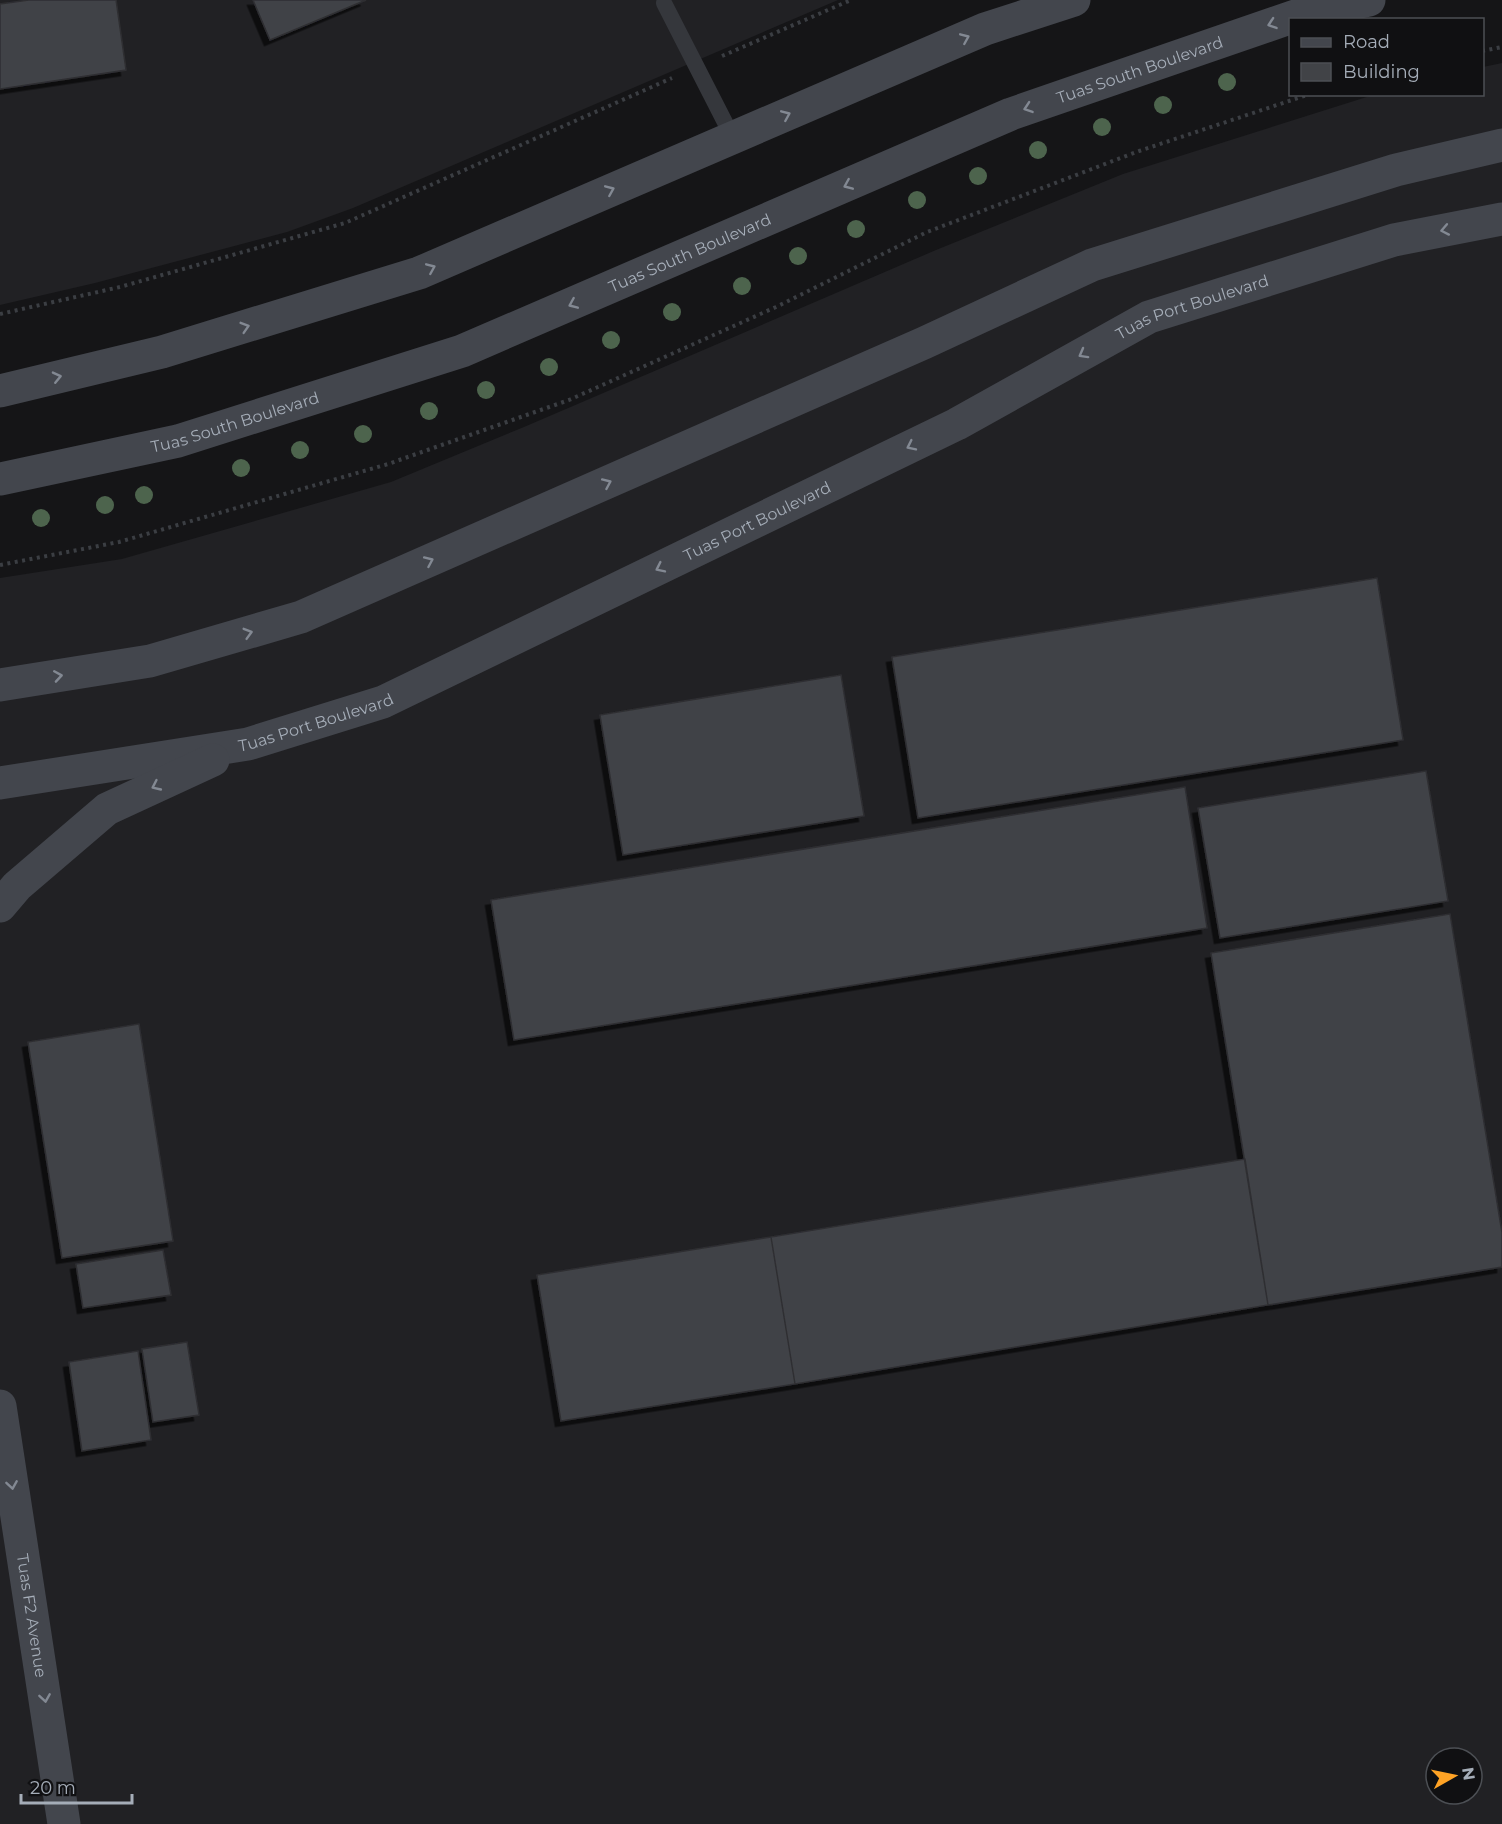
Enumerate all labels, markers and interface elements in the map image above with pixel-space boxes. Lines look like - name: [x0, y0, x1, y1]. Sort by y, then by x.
- one-way arrow: [1267, 17, 1278, 30]
- legend: [1289, 18, 1484, 96]
- text: Road: [1343, 31, 1390, 53]
- one-way arrow: [959, 33, 970, 45]
- street label: Tuas South Boulevard: [1054, 33, 1226, 108]
- text: Building: [1343, 61, 1420, 83]
- one-way arrow: [1023, 101, 1034, 114]
- one-way arrow: [780, 110, 791, 122]
- one-way arrow: [844, 177, 855, 189]
- one-way arrow: [604, 186, 615, 198]
- street label: Tuas South Boulevard: [606, 210, 774, 297]
- one-way arrow: [1440, 223, 1450, 236]
- one-way arrow: [425, 263, 436, 275]
- street label: Tuas Port Boulevard: [1112, 271, 1271, 344]
- one-way arrow: [568, 296, 579, 308]
- one-way arrow: [239, 321, 250, 334]
- one-way arrow: [1079, 347, 1089, 358]
- one-way arrow: [52, 372, 62, 385]
- street label: Tuas South Boulevard: [149, 388, 322, 457]
- one-way arrow: [907, 439, 918, 451]
- one-way arrow: [601, 478, 612, 490]
- street label: Tuas Port Boulevard: [680, 478, 834, 565]
- one-way arrow: [422, 557, 433, 569]
- one-way arrow: [656, 561, 667, 573]
- one-way arrow: [242, 628, 253, 640]
- one-way arrow: [53, 670, 62, 682]
- street label: Tuas Port Boulevard: [237, 689, 397, 755]
- one-way arrow: [152, 779, 163, 791]
- one-way arrow: [6, 1480, 18, 1489]
- street label: Tuas F2 Avenue: [13, 1552, 50, 1679]
- one-way arrow: [38, 1693, 51, 1703]
- north arrow: [1424, 1746, 1484, 1806]
- text: N: [1458, 1766, 1479, 1782]
- scale bar: [21, 1767, 132, 1805]
- text: 20 m: [30, 1777, 76, 1799]

